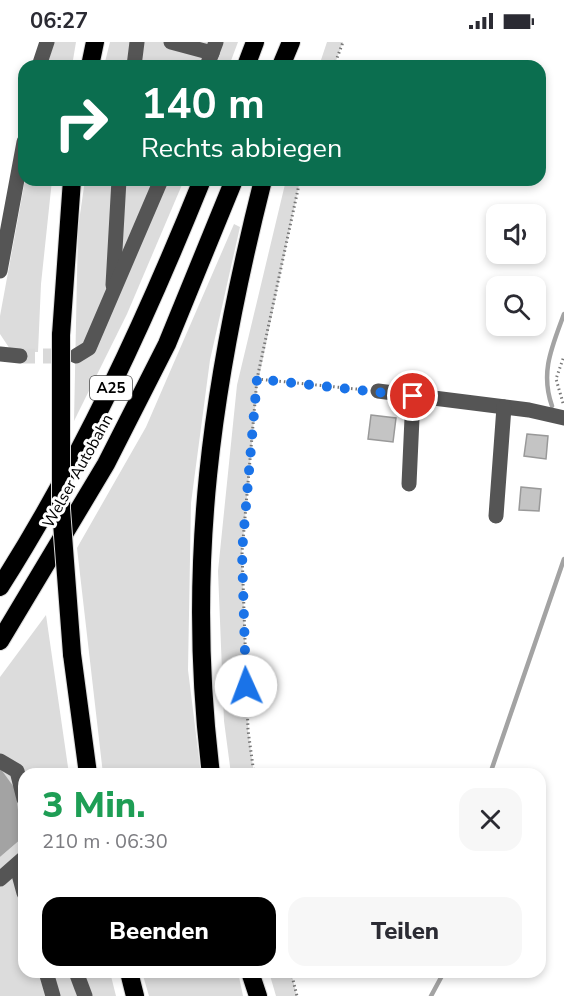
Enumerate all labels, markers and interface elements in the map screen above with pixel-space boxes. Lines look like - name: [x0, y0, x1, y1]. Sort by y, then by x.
- text: 06:27: [30, 6, 88, 36]
- text: 140 m: [141, 76, 265, 133]
- icon: right: [42, 84, 120, 162]
- text: Rechts abbiegen: [141, 130, 342, 167]
- map controls: [486, 204, 546, 336]
- button: sound: [486, 204, 546, 264]
- button: search: [486, 276, 546, 336]
- pin: [387, 370, 438, 421]
- road number: A25: [90, 376, 132, 400]
- icon: arrive: [396, 379, 429, 412]
- street label: Welser Autobahn: [38, 410, 118, 532]
- position arrow: [214, 654, 278, 718]
- text: 3 Min.: [42, 781, 146, 830]
- button: close: [459, 788, 522, 851]
- text: 210 m · 06:30: [42, 828, 168, 855]
- button: Beenden: [42, 897, 276, 966]
- button: Teilen: [288, 897, 522, 966]

